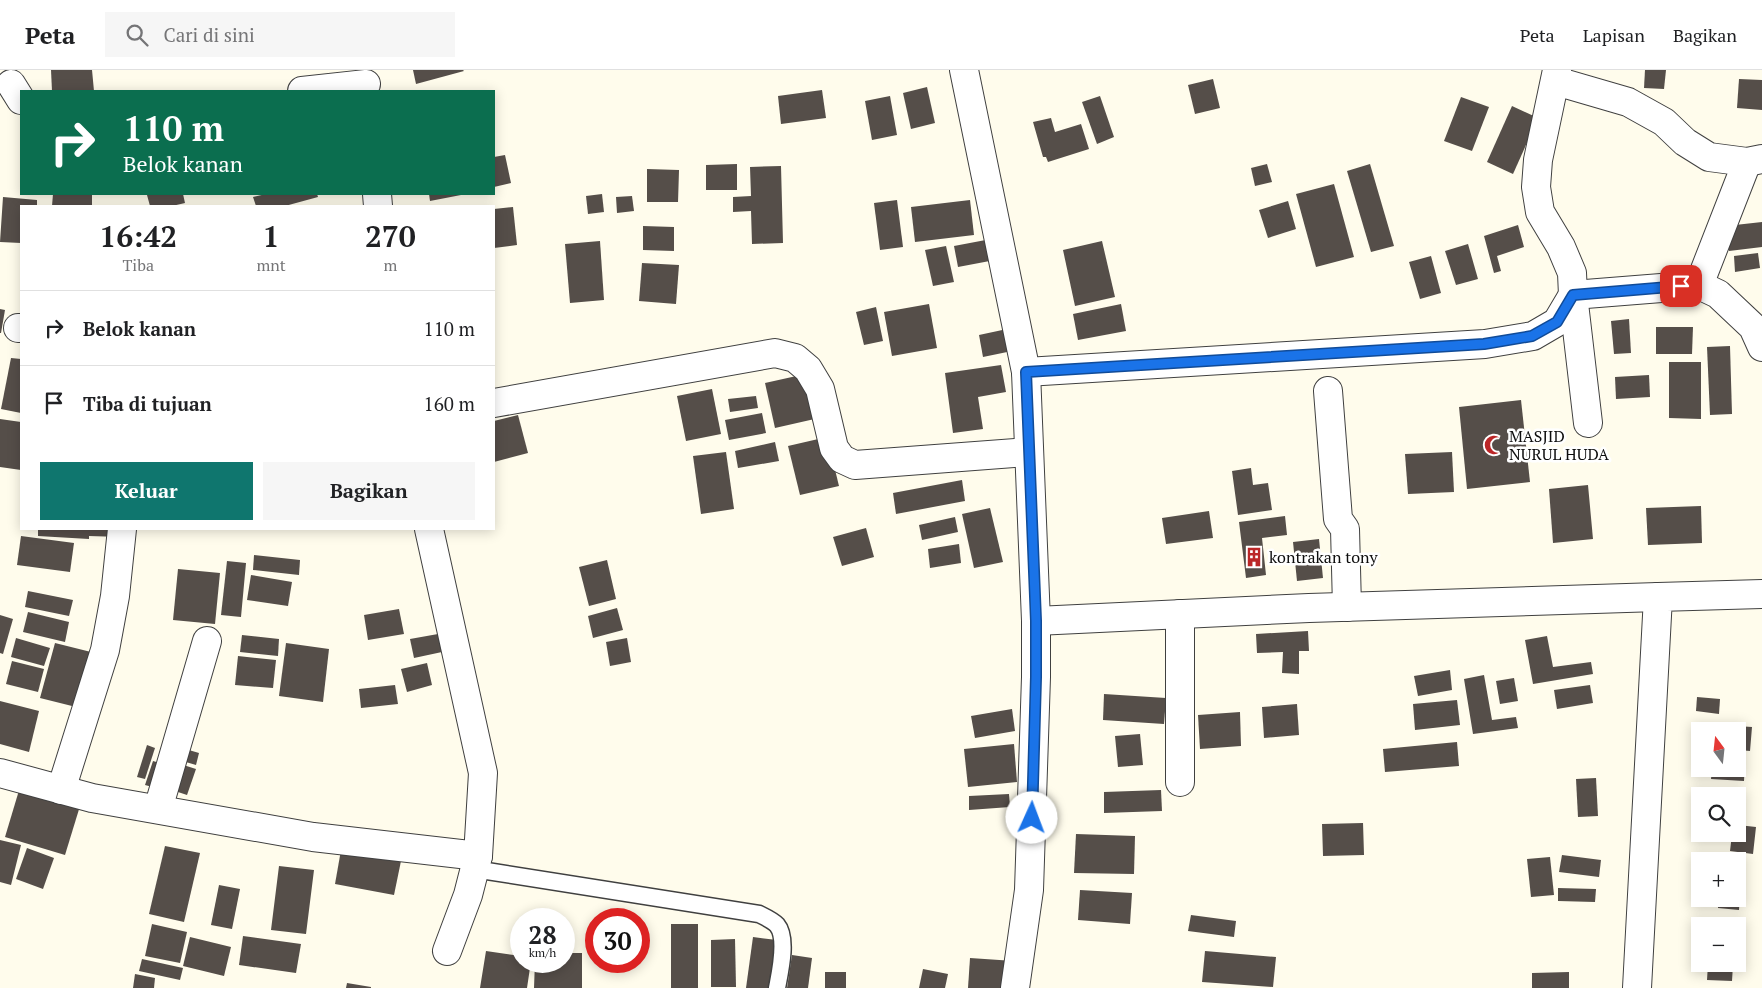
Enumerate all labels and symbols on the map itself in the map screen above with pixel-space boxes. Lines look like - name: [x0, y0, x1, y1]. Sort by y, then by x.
- pin: [1660, 265, 1702, 307]
- place label: MASJID NURUL HUDA: [1509, 425, 1609, 465]
- mosque icon: MASJID NURUL HUDA: [1483, 434, 1505, 456]
- building icon: kontrakan tony: [1243, 546, 1265, 568]
- place label: kontrakan tony: [1269, 546, 1379, 568]
- north arrow: [1691, 722, 1746, 778]
- position arrow: [1005, 791, 1057, 843]
- speed limit sign: 30: [585, 908, 650, 973]

